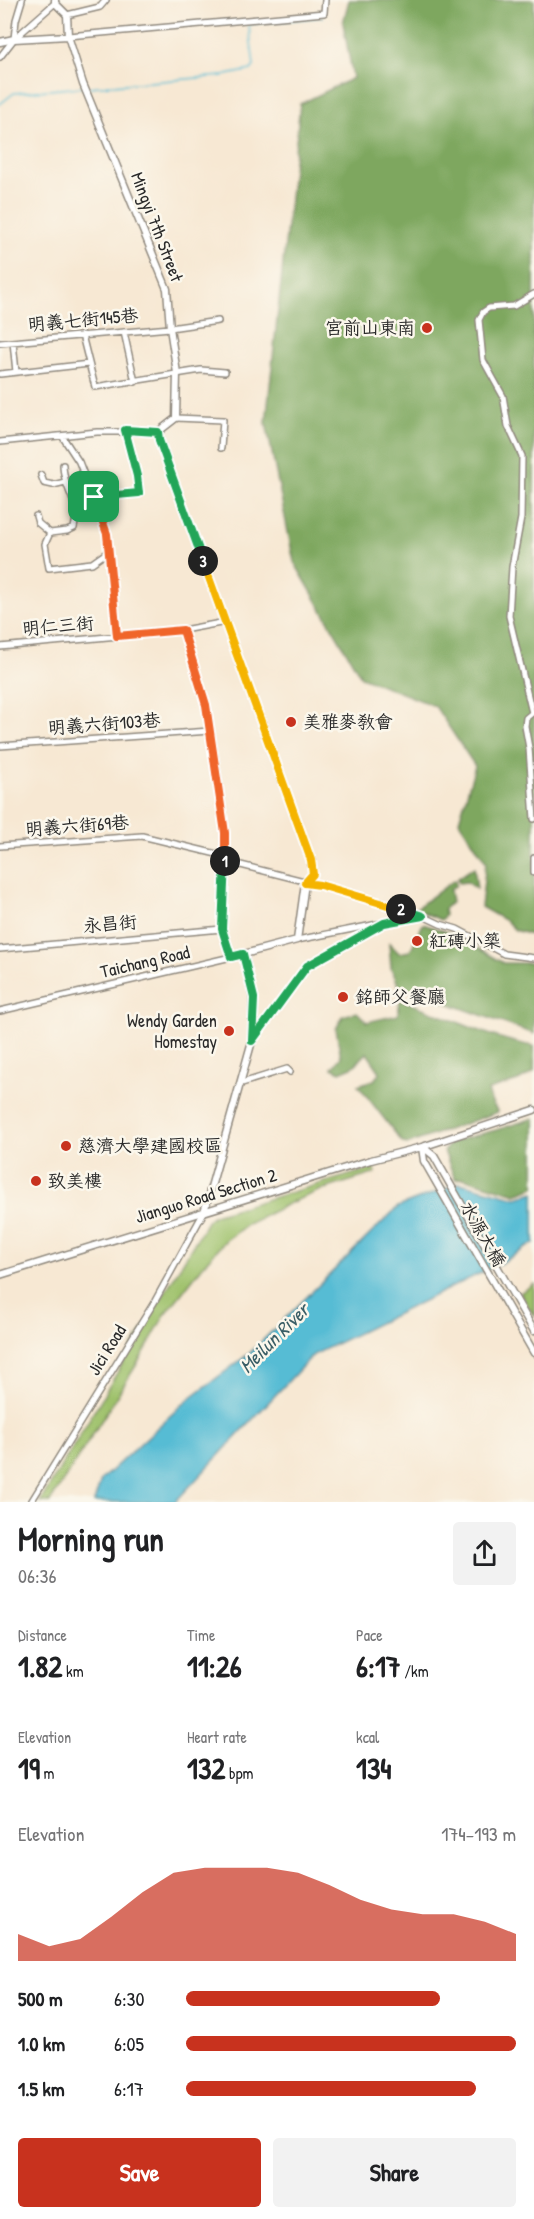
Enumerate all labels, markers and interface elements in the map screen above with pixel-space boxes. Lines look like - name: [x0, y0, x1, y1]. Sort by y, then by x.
- street label: Mingyi 7th Street: [125, 168, 190, 286]
- street label: 明義七街145巷: [27, 302, 139, 337]
- place label: 宮前山東南: [325, 315, 415, 340]
- marker: 宮前山東南: [420, 321, 434, 335]
- pin: [68, 471, 119, 522]
- icon: arrive: [77, 480, 110, 513]
- pin: 3: [188, 546, 218, 576]
- text: 3: [199, 550, 207, 572]
- street label: 明仁三街: [21, 610, 95, 641]
- street label: 明義六街103巷: [47, 707, 161, 740]
- place label: 美雅麥教會: [303, 709, 393, 734]
- marker: 美雅麥教會: [284, 715, 298, 729]
- street label: 明義六街69巷: [24, 809, 130, 842]
- pin: 1: [210, 846, 240, 876]
- text: 1: [222, 850, 228, 872]
- pin: 2: [386, 894, 416, 924]
- text: 2: [397, 898, 405, 920]
- street label: 永昌街: [82, 909, 138, 938]
- place label: 紅磚小築: [429, 928, 501, 953]
- marker: 紅磚小築: [410, 934, 424, 948]
- street label: Taichang Road: [98, 939, 192, 984]
- place label: 銘師父餐廳: [355, 984, 445, 1009]
- marker: 銘師父餐廳: [336, 990, 350, 1004]
- place label: Wendy Garden Homestay: [127, 1008, 217, 1054]
- marker: Wendy Garden Homestay: [222, 1024, 236, 1038]
- place label: 慈濟大學建國校區: [78, 1133, 222, 1158]
- marker: 慈濟大學建國校區: [59, 1139, 73, 1153]
- street label: Jianguo Road Section 2: [132, 1162, 280, 1229]
- place label: 致美樓: [48, 1168, 102, 1193]
- marker: 致美樓: [29, 1174, 43, 1188]
- street label: 水源大橋: [455, 1196, 512, 1271]
- water label: Meilun River: [233, 1295, 316, 1378]
- street label: Jici Road: [81, 1320, 132, 1380]
- text: Morning run: [18, 1517, 164, 1561]
- button: share: [453, 1522, 516, 1585]
- text: 06:36: [18, 1562, 57, 1589]
- text: Distance: [18, 1624, 67, 1646]
- text: Time: [187, 1624, 215, 1646]
- text: Pace: [356, 1624, 383, 1646]
- text: 1.82: [18, 1646, 62, 1686]
- text: 11:26: [187, 1646, 242, 1686]
- text: 6:17: [356, 1646, 401, 1686]
- text: km: [62, 1660, 84, 1682]
- text: /km: [401, 1660, 429, 1682]
- text: Elevation: [18, 1726, 71, 1748]
- text: Heart rate: [187, 1726, 247, 1748]
- text: kcal: [356, 1726, 379, 1748]
- text: 19: [18, 1748, 40, 1788]
- text: 132: [187, 1748, 225, 1788]
- text: 134: [356, 1748, 392, 1788]
- text: m: [40, 1762, 54, 1784]
- text: bpm: [225, 1762, 253, 1784]
- text: Elevation: [18, 1820, 84, 1847]
- text: 174–193 m: [441, 1820, 516, 1847]
- text: 500 m: [18, 1985, 63, 2012]
- text: 6:30: [114, 1985, 145, 2012]
- text: 1.0 km: [18, 2030, 65, 2057]
- text: 6:05: [114, 2030, 144, 2057]
- text: 1.5 km: [18, 2075, 65, 2102]
- text: 6:17: [114, 2075, 144, 2102]
- button: Save: [18, 2138, 261, 2207]
- button: Share: [273, 2138, 516, 2207]

